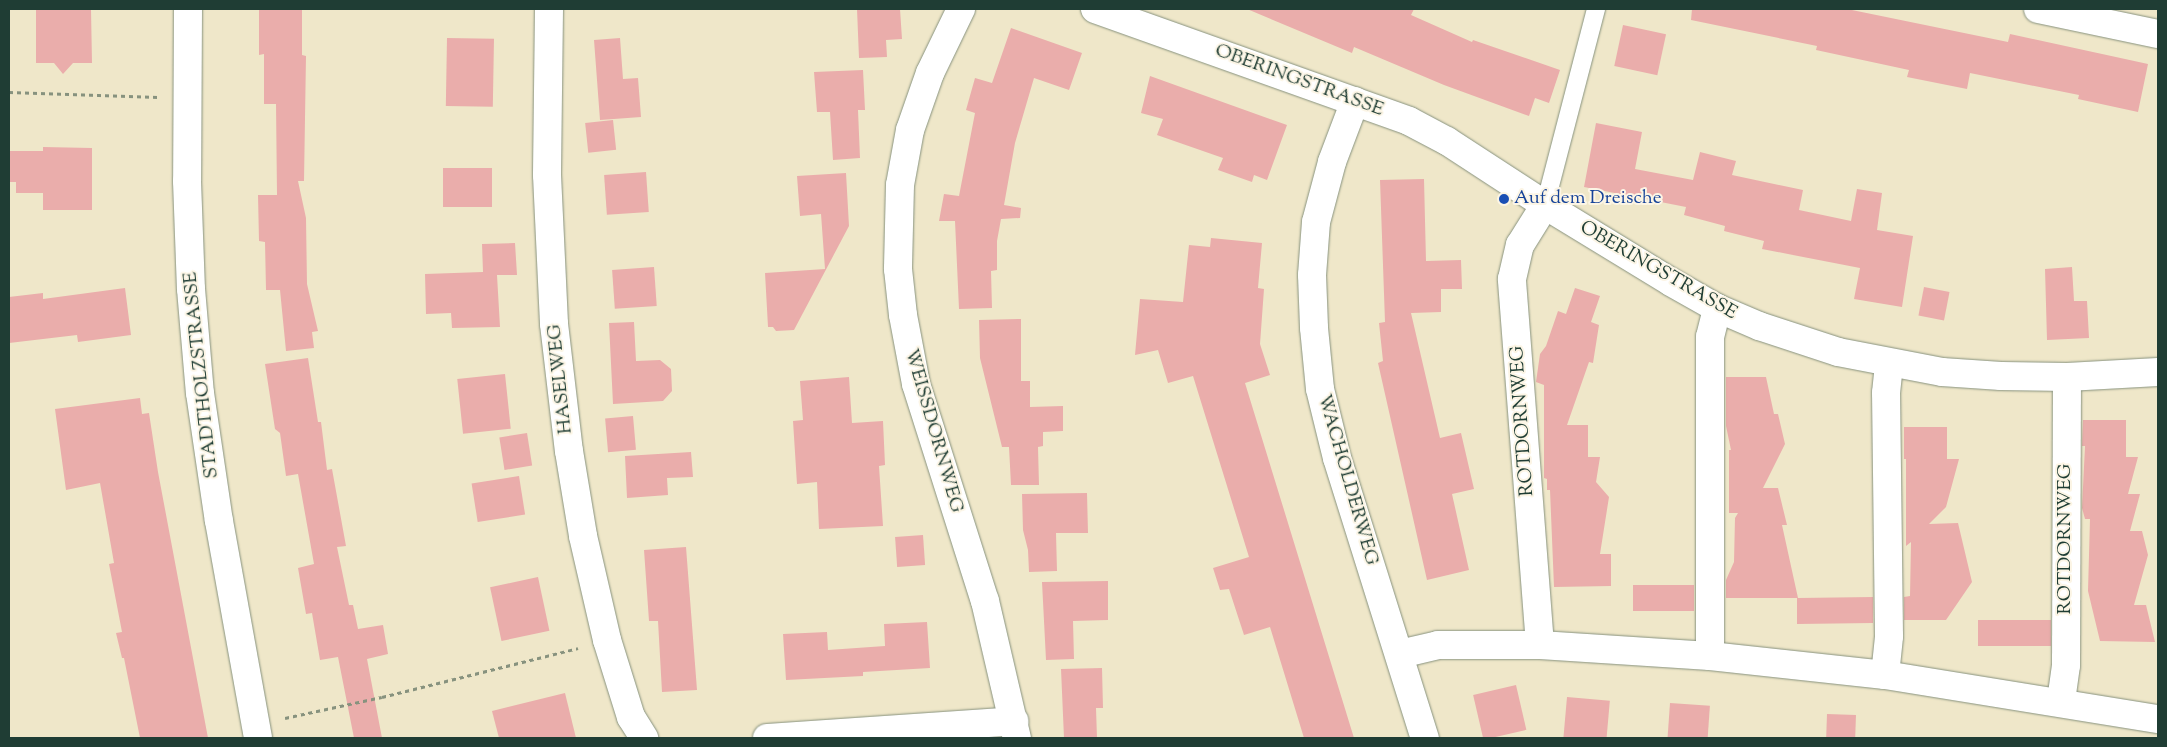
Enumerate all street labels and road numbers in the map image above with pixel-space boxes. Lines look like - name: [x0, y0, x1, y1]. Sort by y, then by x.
- street label: OBERINGSTRASSE: [1212, 40, 1386, 122]
- street label: OBERINGSTRASSE: [1575, 217, 1741, 325]
- street label: STADTHOLZSTRASSE: [180, 270, 224, 480]
- street label: HASELWEG: [544, 323, 578, 435]
- street label: ROTDORNWEG: [1506, 345, 1540, 497]
- street label: WEISSDORNWEG: [899, 346, 967, 516]
- street label: WACHOLDERWEG: [1312, 392, 1382, 568]
- street label: ROTDORNWEG: [2055, 464, 2077, 614]

